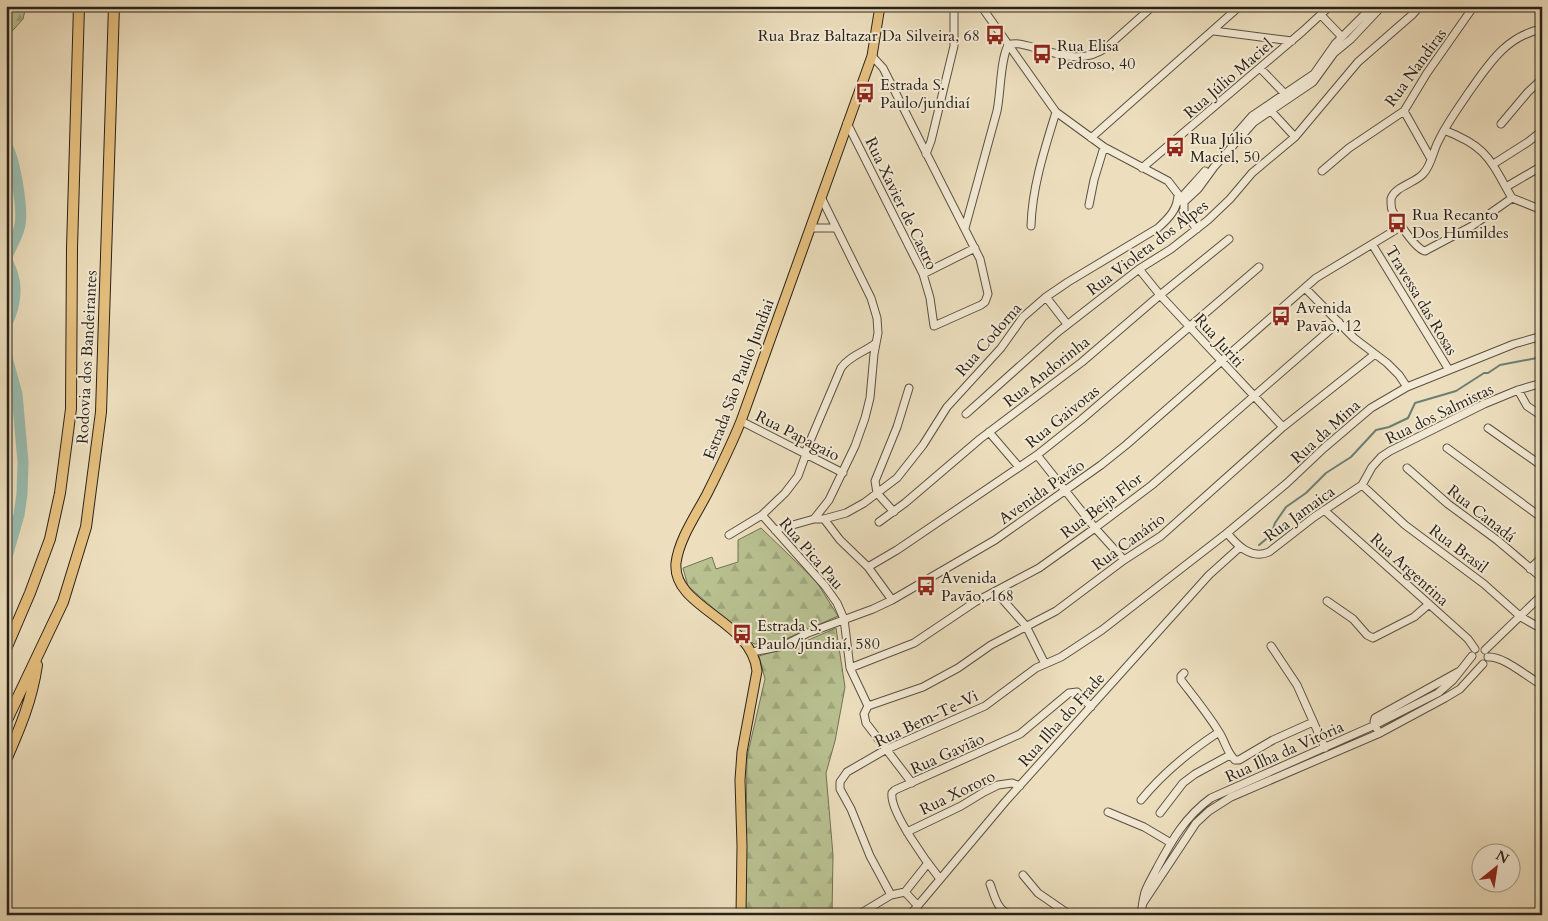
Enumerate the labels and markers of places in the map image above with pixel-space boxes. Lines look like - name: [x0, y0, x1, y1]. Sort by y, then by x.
- bus stop icon: Rua Braz Baltazar Da Silveira, 68: [984, 24, 1006, 46]
- place label: Rua Braz Baltazar Da Silveira, 68: [758, 25, 980, 47]
- place label: Rua Elisa Pedroso, 40: [1057, 35, 1135, 75]
- bus stop icon: Rua Elisa Pedroso, 40: [1031, 43, 1053, 65]
- place label: Estrada S. Paulo/jundiaí: [880, 74, 970, 114]
- bus stop icon: Estrada S. Paulo/jundiaí: [854, 82, 876, 104]
- place label: Rua Júlio Maciel, 50: [1190, 128, 1260, 168]
- bus stop icon: Rua Júlio Maciel, 50: [1164, 136, 1186, 158]
- place label: Rua Recanto Dos Humildes: [1412, 204, 1509, 244]
- bus stop icon: Rua Recanto Dos Humildes: [1386, 212, 1408, 234]
- place label: Avenida Pavão, 12: [1296, 297, 1361, 337]
- bus stop icon: Avenida Pavão, 12: [1270, 305, 1292, 327]
- place label: Avenida Pavão, 168: [941, 567, 1014, 607]
- bus stop icon: Avenida Pavão, 168: [915, 575, 937, 597]
- place label: Estrada S. Paulo/jundiaí, 580: [757, 615, 880, 655]
- bus stop icon: Estrada S. Paulo/jundiaí, 580: [731, 623, 753, 645]

